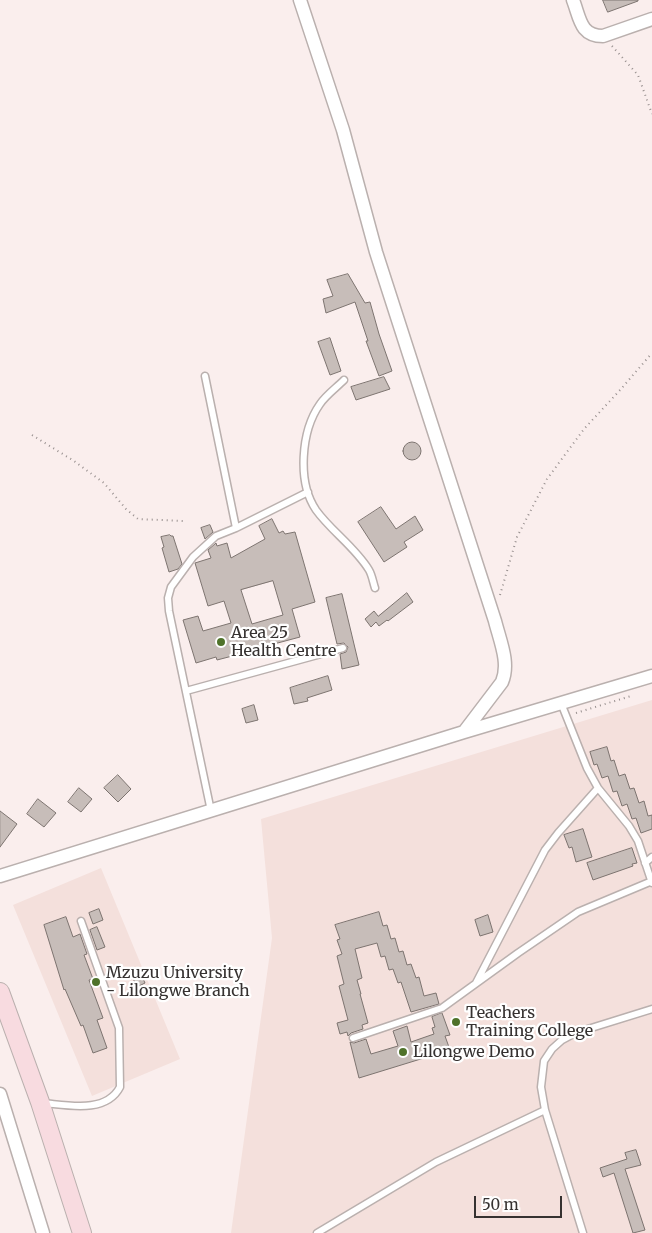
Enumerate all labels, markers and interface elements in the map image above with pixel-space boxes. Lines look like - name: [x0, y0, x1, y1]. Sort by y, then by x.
- place label: Area 25 Health Centre: [231, 623, 336, 661]
- marker: Area 25 Health Centre: [215, 636, 227, 648]
- place label: Mzuzu University - Lilongwe Branch: [106, 963, 250, 1001]
- marker: Mzuzu University - Lilongwe Branch: [90, 976, 102, 988]
- place label: Teachers Training College: [466, 1003, 593, 1041]
- marker: Teachers Training College: [450, 1016, 462, 1028]
- place label: Lilongwe Demo: [413, 1042, 534, 1062]
- marker: Lilongwe Demo: [397, 1046, 409, 1058]
- scale bar: [477, 1186, 564, 1218]
- text: 50 m: [482, 1195, 519, 1214]

